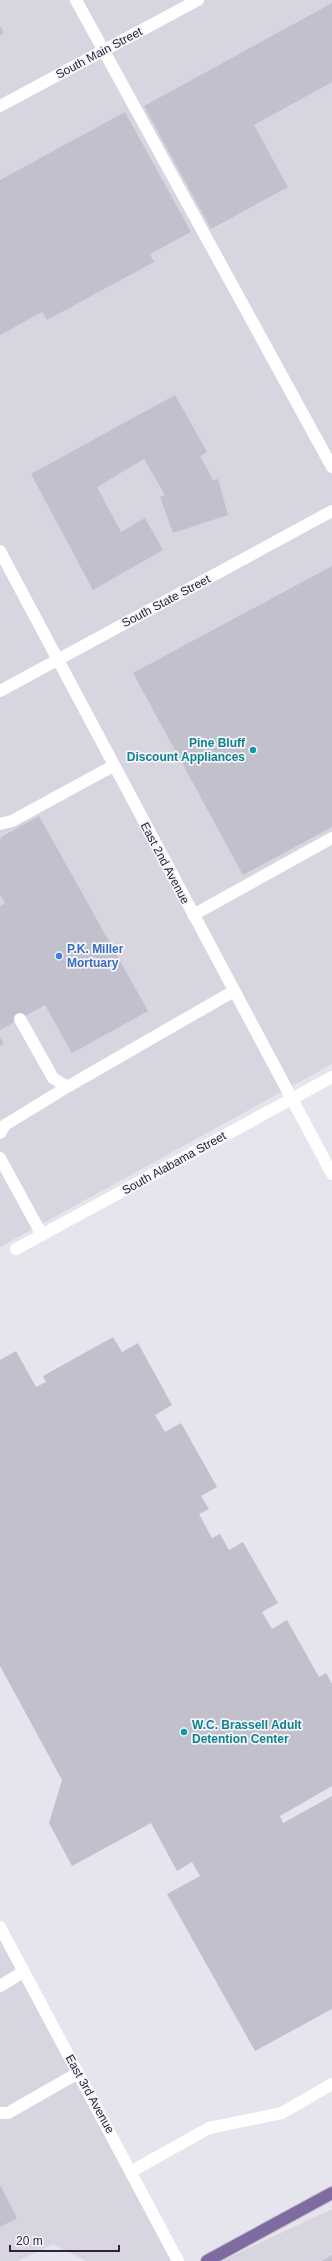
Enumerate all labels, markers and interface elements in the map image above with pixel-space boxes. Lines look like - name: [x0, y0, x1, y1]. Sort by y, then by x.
- street label: South Main Street: [53, 24, 145, 82]
- street label: South State Street: [119, 571, 213, 630]
- place label: Pine Bluff Discount Appliances: [127, 736, 246, 764]
- marker: Pine Bluff Discount Appliances: [248, 745, 258, 755]
- street label: East 2nd Avenue: [138, 820, 193, 907]
- place label: P.K. Miller Mortuary: [67, 942, 124, 970]
- marker: P.K. Miller Mortuary: [54, 951, 64, 961]
- street label: South Alabama Street: [120, 1128, 229, 1197]
- place label: W.C. Brassell Adult Detention Center: [192, 1718, 302, 1746]
- marker: W.C. Brassell Adult Detention Center: [179, 1727, 189, 1737]
- street label: East 3rd Avenue: [63, 2052, 118, 2136]
- scale bar: [10, 2227, 119, 2253]
- text: 20 m: [16, 2234, 43, 2248]

